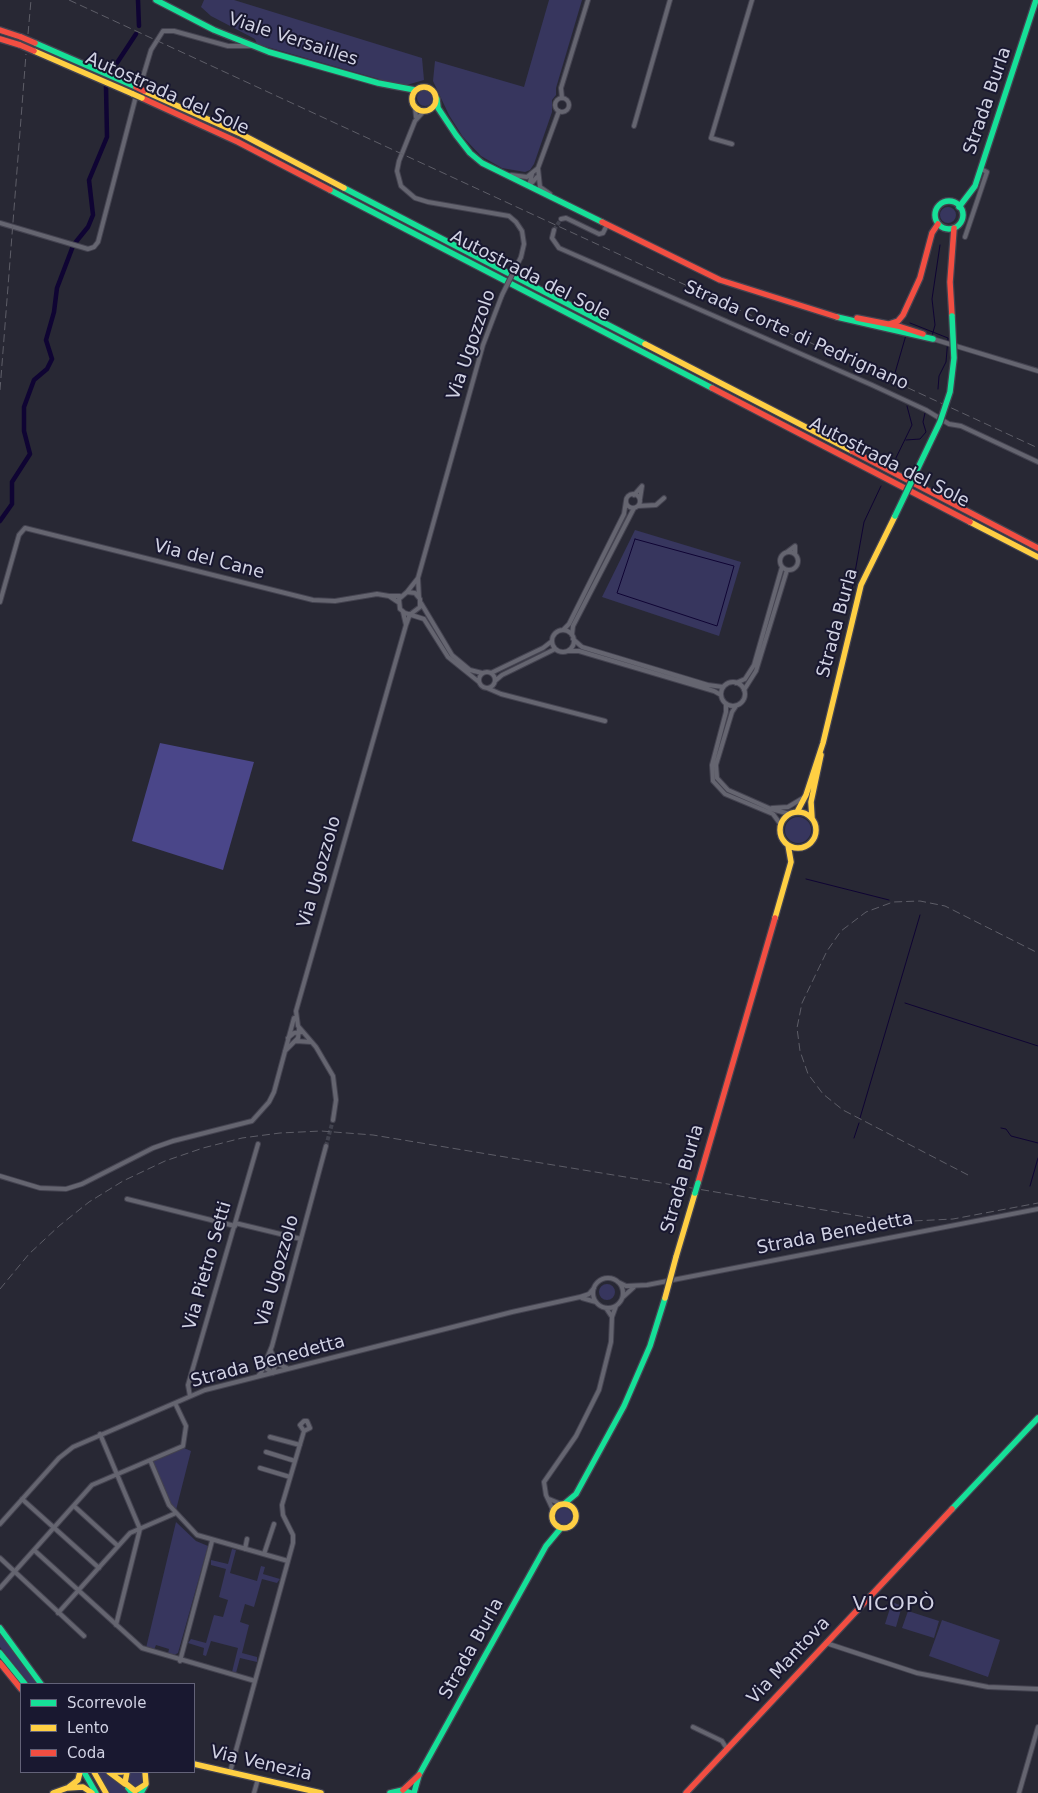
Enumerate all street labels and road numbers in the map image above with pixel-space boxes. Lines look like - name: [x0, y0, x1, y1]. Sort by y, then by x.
- street label: Viale Versailles: [225, 9, 361, 71]
- street label: Strada Burla: [960, 44, 1016, 158]
- street label: Autostrada del Sole: [82, 48, 252, 140]
- street label: Autostrada del Sole: [446, 226, 614, 326]
- street label: Strada Corte di Pedrignano: [680, 277, 912, 395]
- street label: Via Ugozzolo: [443, 287, 501, 403]
- street label: Autostrada del Sole: [805, 413, 973, 513]
- street label: Via del Cane: [152, 536, 266, 584]
- street label: Strada Burla: [813, 566, 863, 680]
- street label: Via Ugozzolo: [294, 814, 346, 930]
- street label: Strada Burla: [657, 1122, 709, 1236]
- street label: Via Pietro Setti: [179, 1199, 237, 1333]
- street label: Strada Benedetta: [755, 1208, 915, 1260]
- street label: Via Ugozzolo: [252, 1213, 304, 1329]
- street label: Strada Benedetta: [189, 1331, 347, 1393]
- street label: Strada Burla: [435, 1595, 509, 1703]
- street label: Via Mantova: [743, 1613, 835, 1709]
- street label: Via Venezia: [208, 1742, 314, 1786]

